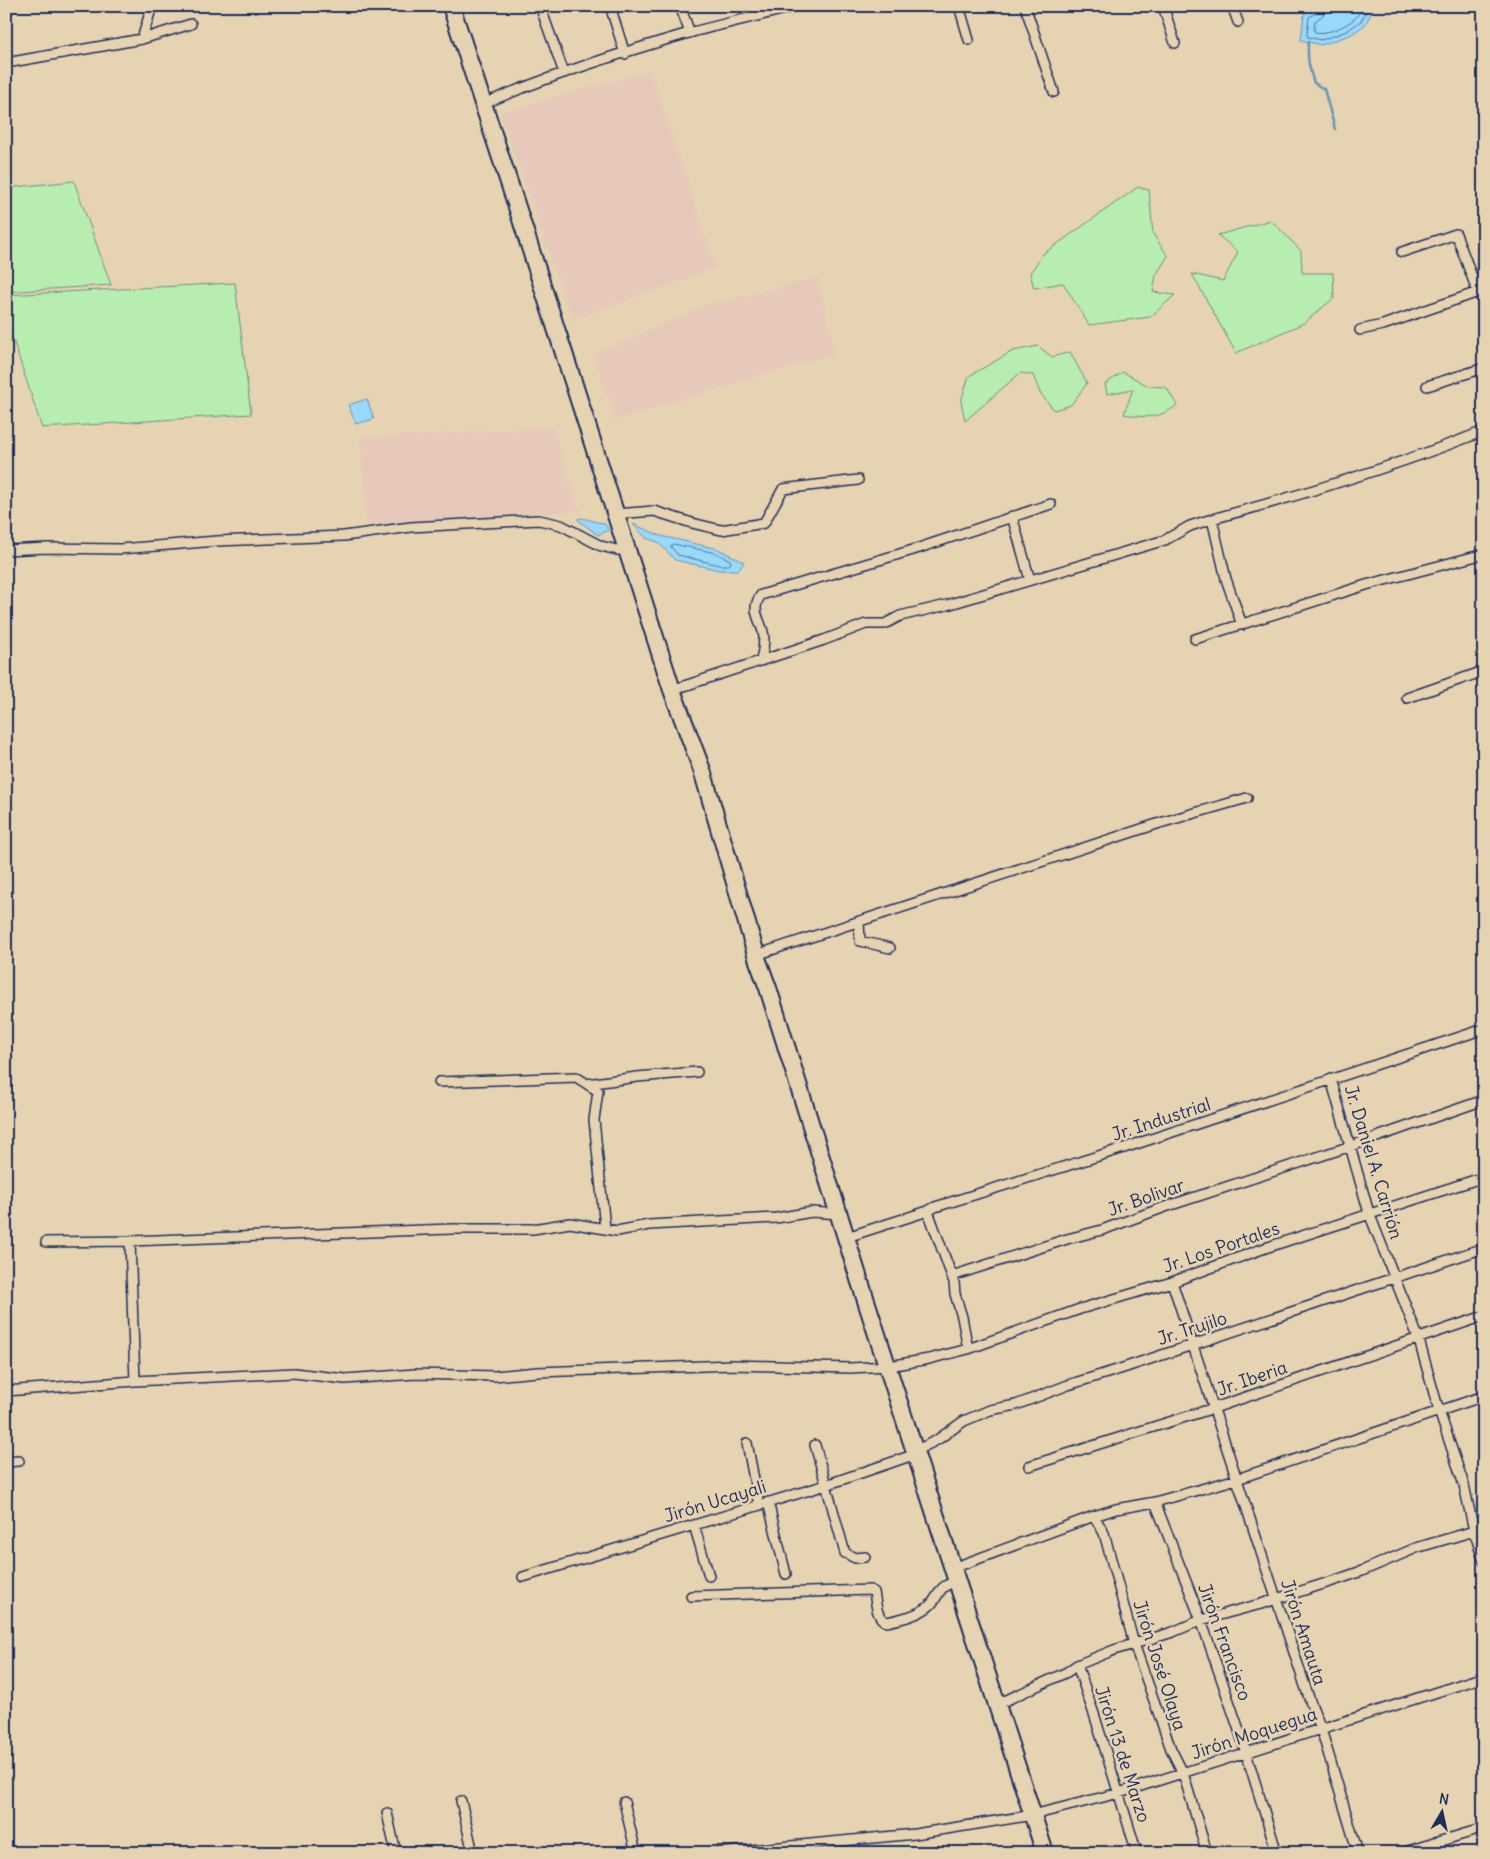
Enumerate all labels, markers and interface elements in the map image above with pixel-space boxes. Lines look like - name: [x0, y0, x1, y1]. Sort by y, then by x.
- street label: Jr. Daniel A. Carrión: [1340, 1082, 1408, 1242]
- street label: Jr. Industrial: [1109, 1092, 1213, 1146]
- street label: Jr. Bolivar: [1105, 1173, 1188, 1221]
- street label: Jr. Los Portales: [1160, 1216, 1282, 1278]
- street label: Jr. Trujilo: [1154, 1306, 1230, 1350]
- street label: Jr. Iberia: [1214, 1355, 1290, 1401]
- street label: Jirón Ucayali: [661, 1475, 769, 1527]
- street label: Jirón Amauta: [1276, 1576, 1332, 1688]
- street label: Jirón Francisco: [1193, 1580, 1257, 1704]
- street label: Jirón José Olaya: [1128, 1597, 1192, 1733]
- street label: Jirón 13 de Marzo: [1090, 1683, 1156, 1825]
- street label: Jirón Moquegua: [1188, 1702, 1320, 1764]
- north arrow: [1418, 1786, 1468, 1836]
- text: N: [1438, 1790, 1450, 1809]

